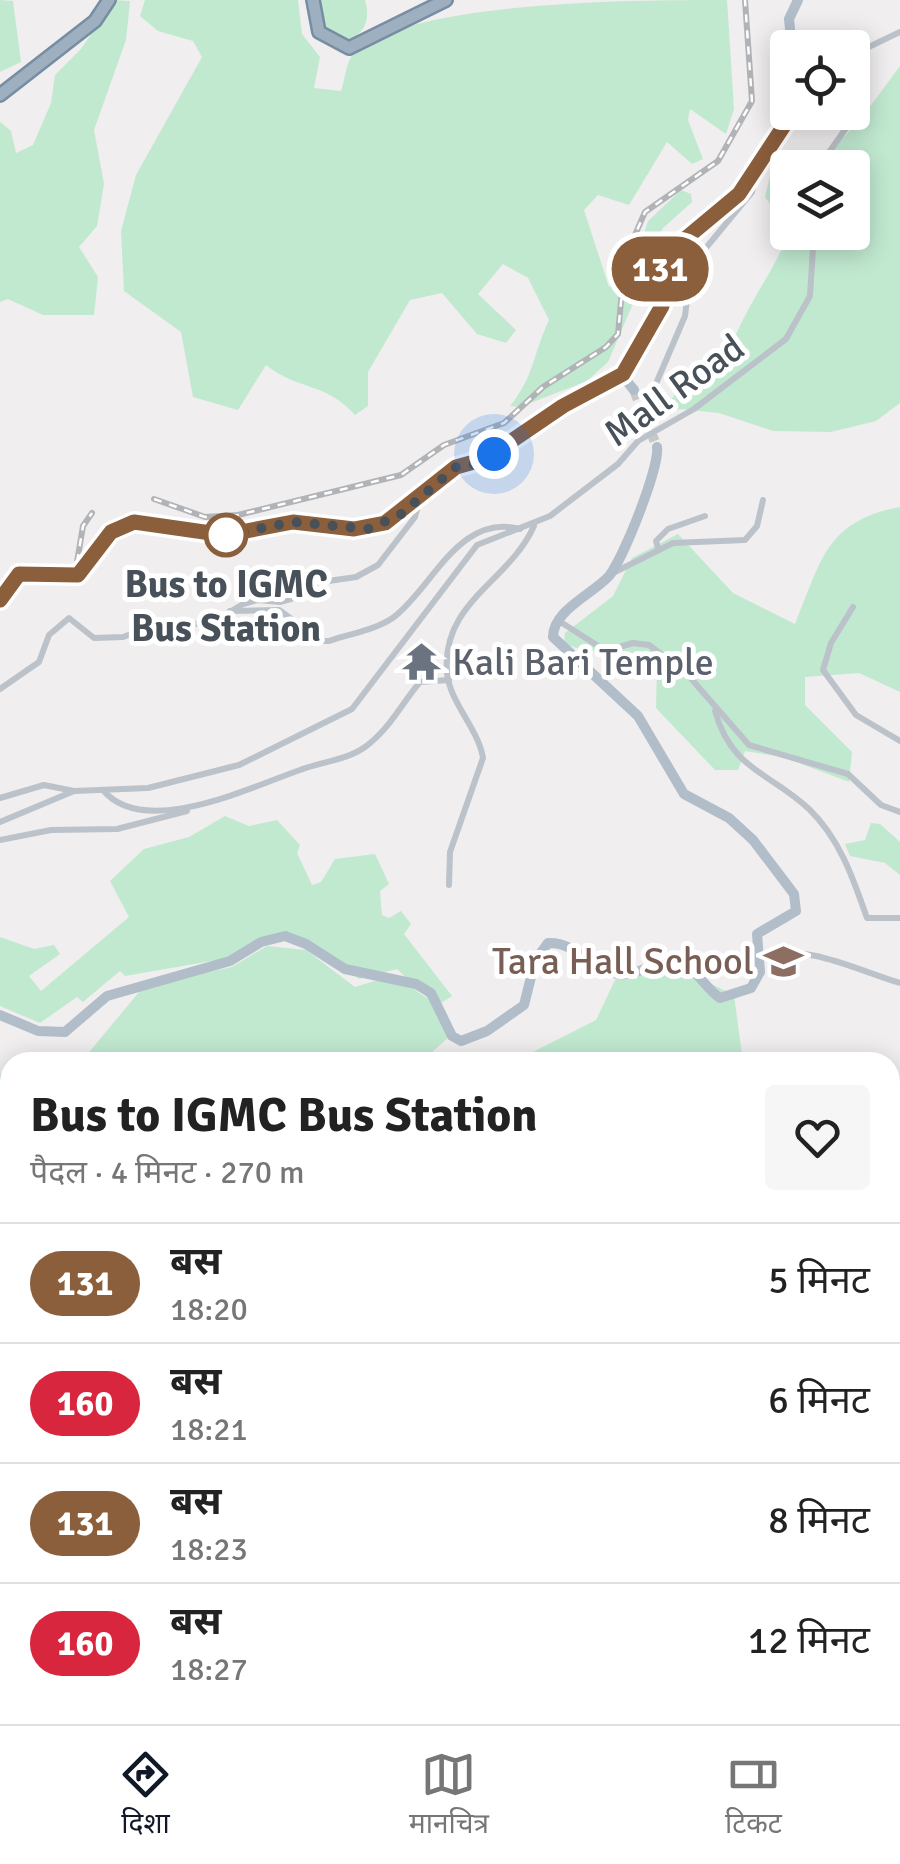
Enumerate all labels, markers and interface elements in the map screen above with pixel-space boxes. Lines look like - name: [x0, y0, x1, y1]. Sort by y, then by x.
- map controls: [770, 30, 870, 250]
- button: locate: [770, 30, 870, 130]
- button: layers: [770, 150, 870, 250]
- line badge: 131: [602, 236, 718, 302]
- text: 131: [632, 248, 688, 291]
- street label: Mall Road: [595, 324, 753, 457]
- your location: [469, 429, 519, 479]
- marker: Bus to IGMC Bus Station: [205, 514, 247, 556]
- place label: Bus to IGMC Bus Station: [124, 561, 328, 652]
- place label: Kali Bari Temple: [452, 639, 714, 686]
- temple icon: Kali Bari Temple: [401, 641, 443, 683]
- place label: Tara Hall School: [492, 938, 754, 985]
- school or university icon: Tara Hall School: [763, 940, 805, 982]
- button: heart: [765, 1085, 870, 1190]
- text: Bus to IGMC Bus Station: [30, 1086, 538, 1145]
- text: पैदल · 4 मिनट · 270 m: [30, 1153, 305, 1192]
- text: बस: [170, 1238, 222, 1285]
- text: 5 मिनट: [768, 1257, 870, 1304]
- text: 131: [57, 1262, 113, 1305]
- text: 18:20: [170, 1290, 248, 1329]
- text: बस: [170, 1358, 222, 1405]
- text: 6 मिनट: [768, 1377, 870, 1424]
- text: 160: [57, 1382, 113, 1425]
- text: 18:21: [170, 1410, 248, 1449]
- text: बस: [170, 1478, 222, 1525]
- text: 8 मिनट: [768, 1497, 870, 1544]
- text: 131: [57, 1502, 113, 1545]
- text: 18:23: [170, 1530, 248, 1569]
- text: बस: [170, 1598, 222, 1645]
- text: 12 मिनट: [748, 1617, 870, 1664]
- text: 160: [57, 1622, 113, 1665]
- text: 18:27: [170, 1650, 248, 1689]
- tab: दिशा: [118, 1747, 173, 1844]
- tab: मानचित्र: [409, 1747, 489, 1844]
- tab: टिकट: [725, 1747, 782, 1844]

